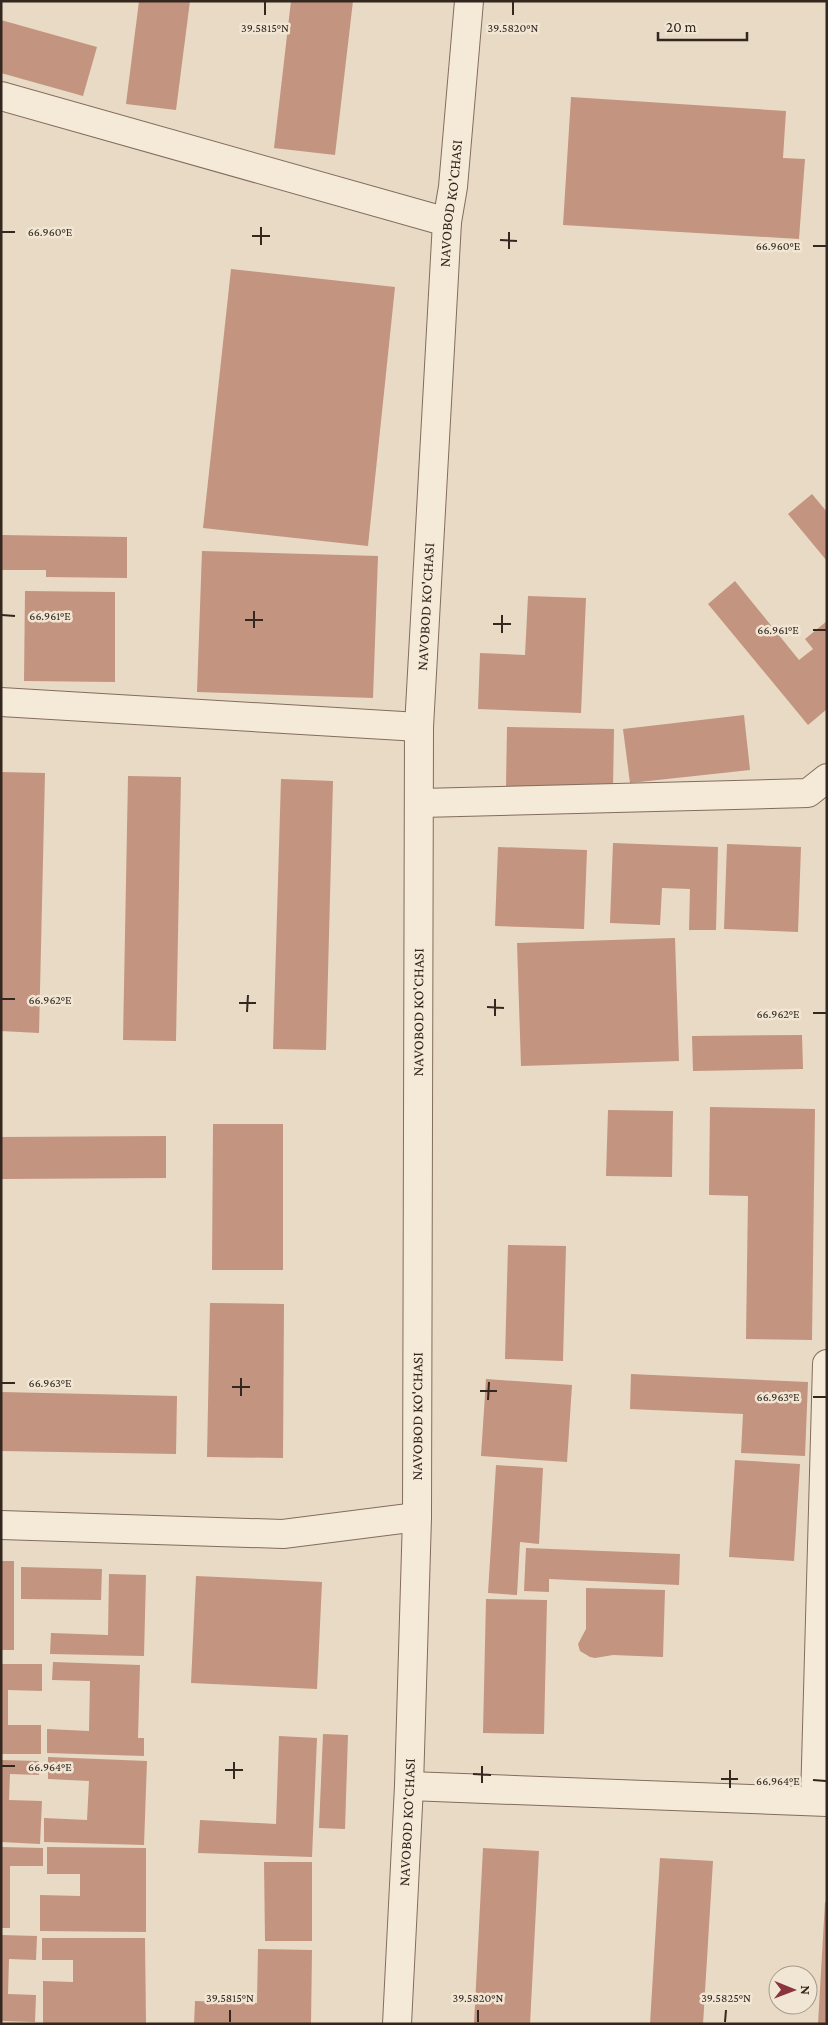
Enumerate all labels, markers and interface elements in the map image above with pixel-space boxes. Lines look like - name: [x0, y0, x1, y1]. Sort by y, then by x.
- scale bar: [658, 10, 747, 42]
- text: 20 m: [666, 19, 697, 35]
- text: 39.5815°N: [241, 21, 289, 35]
- text: 39.5820°N: [488, 21, 539, 35]
- street label: NAVOBOD KO'CHASI: [437, 139, 465, 268]
- text: 66.960°E: [28, 225, 73, 239]
- text: 66.960°E: [756, 239, 801, 253]
- street label: NAVOBOD KO'CHASI: [414, 542, 437, 671]
- text: 66.961°E: [29, 609, 71, 623]
- text: 66.961°E: [757, 623, 799, 637]
- street label: NAVOBOD KO'CHASI: [410, 948, 426, 1077]
- text: 66.962°E: [29, 993, 72, 1007]
- text: 66.962°E: [757, 1007, 800, 1021]
- street label: NAVOBOD KO'CHASI: [409, 1352, 425, 1481]
- text: 66.963°E: [29, 1376, 72, 1390]
- text: 66.963°E: [757, 1390, 800, 1404]
- street label: NAVOBOD KO'CHASI: [396, 1758, 418, 1887]
- text: 66.964°E: [28, 1760, 72, 1774]
- text: 66.964°E: [756, 1774, 800, 1788]
- north arrow: [768, 1965, 818, 2015]
- text: N: [798, 1985, 814, 1996]
- text: 39.5815°N: [206, 1991, 254, 2005]
- text: 39.5820°N: [453, 1991, 504, 2005]
- text: 39.5825°N: [701, 1991, 751, 2005]

